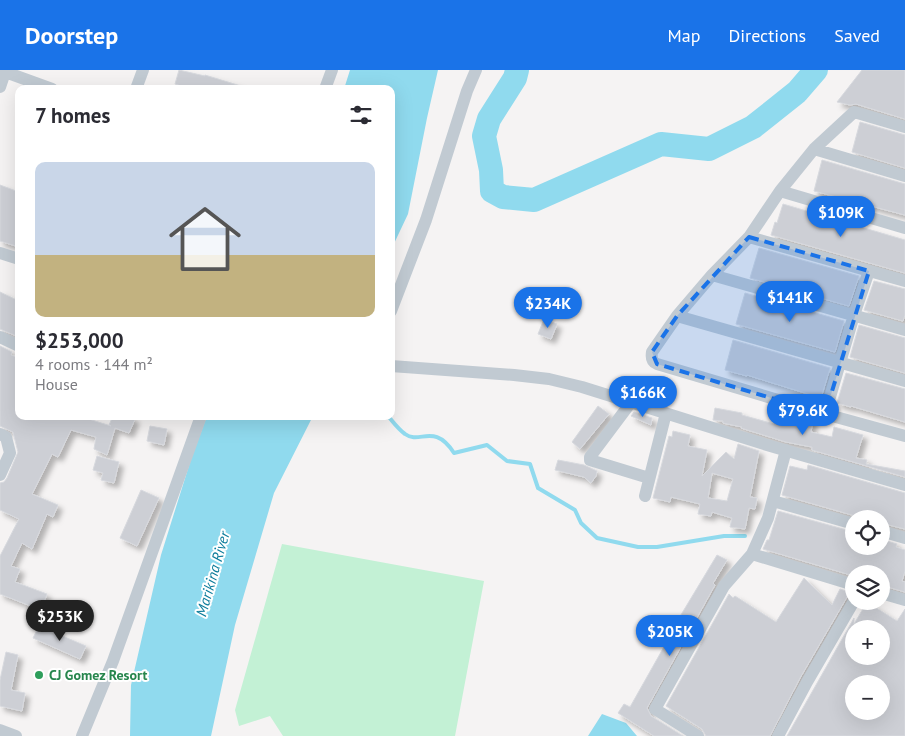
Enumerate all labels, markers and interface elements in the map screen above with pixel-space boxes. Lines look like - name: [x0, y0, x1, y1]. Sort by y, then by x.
- text: Doorstep: [25, 20, 118, 51]
- text: Map: [668, 24, 700, 47]
- text: Directions: [728, 24, 806, 47]
- text: Saved: [834, 24, 880, 47]
- icon: filters: [347, 101, 375, 129]
- text: 7 homes: [35, 102, 110, 129]
- icon: home: [160, 194, 250, 284]
- pin: $109K: [806, 196, 876, 238]
- text: $109K: [818, 202, 864, 222]
- pin: $141K: [755, 280, 825, 323]
- pin: $234K: [513, 286, 583, 329]
- text: $141K: [767, 287, 813, 307]
- text: $234K: [525, 293, 571, 313]
- text: $253,000: [35, 327, 124, 354]
- text: 4 rooms · 144 m²: [35, 354, 153, 374]
- text: House: [35, 374, 78, 394]
- pin: $166K: [608, 376, 678, 418]
- text: $166K: [620, 382, 666, 402]
- pin: $79.6K: [762, 394, 844, 436]
- text: $79.6K: [778, 400, 828, 420]
- map controls: [845, 510, 890, 720]
- button: locate: [845, 510, 890, 555]
- water label: Marikina River: [191, 528, 234, 619]
- button: layers: [845, 565, 890, 610]
- pin: $253K: [25, 600, 95, 642]
- text: $253K: [37, 606, 83, 626]
- pin: $205K: [635, 614, 705, 657]
- button: +: [845, 620, 890, 665]
- text: $205K: [647, 621, 693, 641]
- place label: CJ Gomez Resort: [49, 666, 147, 684]
- marker: CJ Gomez Resort: [33, 669, 45, 681]
- button: −: [845, 675, 890, 720]

